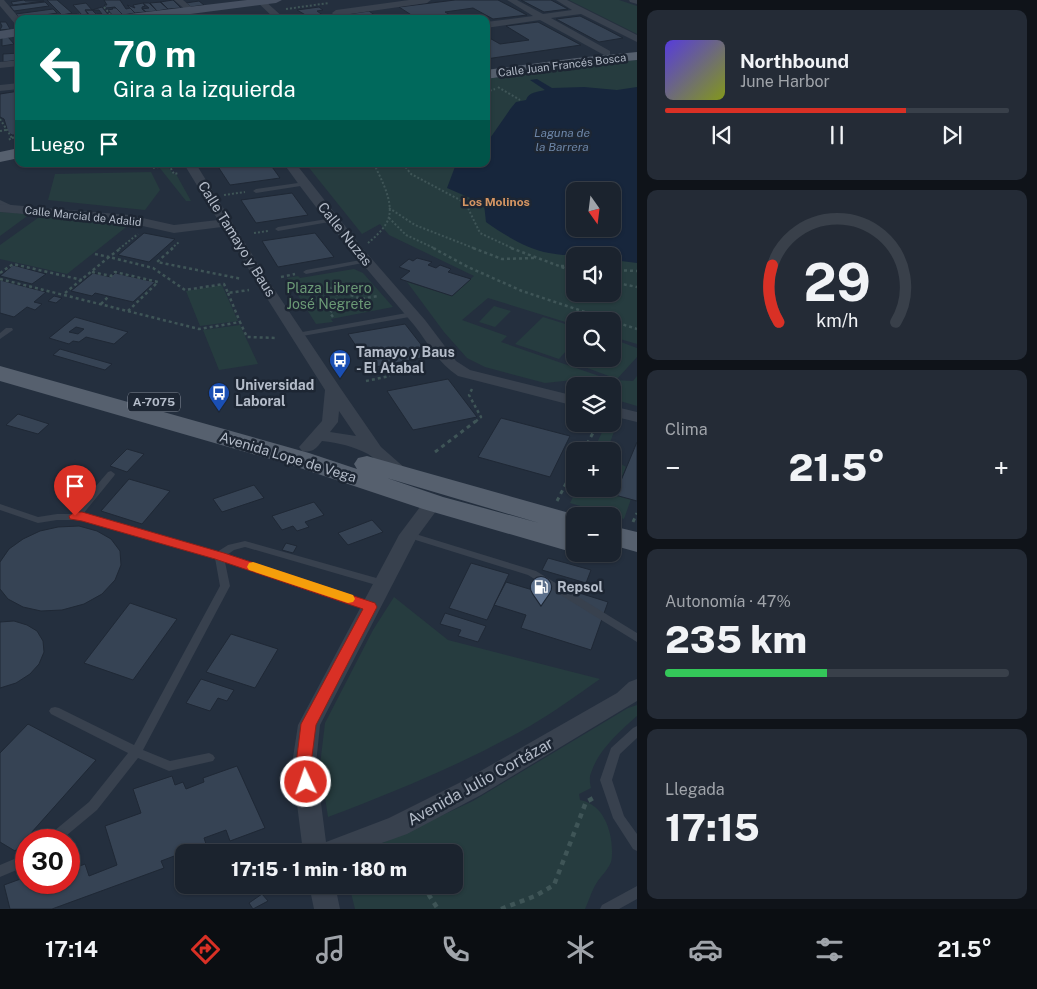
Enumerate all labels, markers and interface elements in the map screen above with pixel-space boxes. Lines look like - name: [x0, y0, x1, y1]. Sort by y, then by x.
- text: 70 m: [113, 34, 196, 75]
- icon: left: [30, 35, 95, 100]
- text: Northbound: [740, 50, 849, 72]
- street label: Calle Juan Francés Bosca: [497, 51, 627, 79]
- text: June Harbor: [740, 72, 830, 91]
- text: Gira a la izquierda: [113, 76, 296, 102]
- icon: previous: [708, 121, 736, 149]
- icon: pause: [823, 121, 851, 149]
- icon: next: [938, 121, 966, 149]
- water label: Laguna de la Barrera: [534, 126, 590, 154]
- icon: arrive: [95, 130, 123, 158]
- text: Luego: [30, 133, 85, 155]
- street label: Calle Tamayo y Baus: [195, 178, 279, 300]
- north arrow: [566, 182, 621, 238]
- map controls: [566, 182, 621, 562]
- district label: Los Molinos: [462, 195, 530, 209]
- street label: Calle Nuzas: [315, 199, 375, 269]
- street label: Calle Marcial de Adalid: [24, 204, 142, 228]
- button: sound: [566, 247, 621, 302]
- text: 29: [803, 252, 871, 313]
- park label: Plaza Librero José Negrete: [286, 280, 372, 312]
- text: km/h: [816, 310, 858, 331]
- button: search: [566, 312, 621, 367]
- place label: Tamayo y Baus - El Atabal: [356, 344, 455, 376]
- bus stop icon: Tamayo y Baus - El Atabal: [328, 348, 352, 379]
- place label: Universidad Laboral: [235, 377, 314, 409]
- button: layers: [566, 377, 621, 432]
- bus stop icon: Universidad Laboral: [207, 381, 231, 412]
- road number: A-7075: [128, 392, 180, 412]
- text: Clima: [665, 420, 708, 439]
- street label: Avenida Lope de Vega: [218, 429, 358, 485]
- button: +: [566, 442, 621, 497]
- text: 21.5°: [789, 445, 885, 490]
- text: −: [665, 451, 681, 484]
- text: +: [993, 451, 1009, 484]
- pin: [54, 465, 96, 516]
- icon: arrive: [61, 472, 89, 500]
- button: −: [566, 507, 621, 562]
- fuel station icon: Repsol: [529, 575, 553, 606]
- place label: Repsol: [557, 579, 603, 595]
- text: Autonomía · 47%: [665, 592, 791, 611]
- text: 235 km: [665, 617, 807, 662]
- street label: Avenida Julio Cortázar: [404, 733, 557, 829]
- position arrow: [279, 755, 331, 807]
- text: Llegada: [665, 780, 725, 799]
- text: 17:15: [665, 805, 760, 850]
- speed limit sign: 30: [15, 829, 80, 894]
- text: 17:15 · 1 min · 180 m: [231, 858, 407, 880]
- icon: directions: [188, 932, 223, 967]
- icon: music: [313, 932, 348, 967]
- icon: phone: [438, 932, 473, 967]
- icon: climate: [563, 932, 598, 967]
- icon: car: [688, 932, 723, 967]
- icon: filters: [812, 932, 847, 967]
- text: 17:14: [45, 936, 98, 962]
- text: 21.5°: [937, 936, 992, 962]

